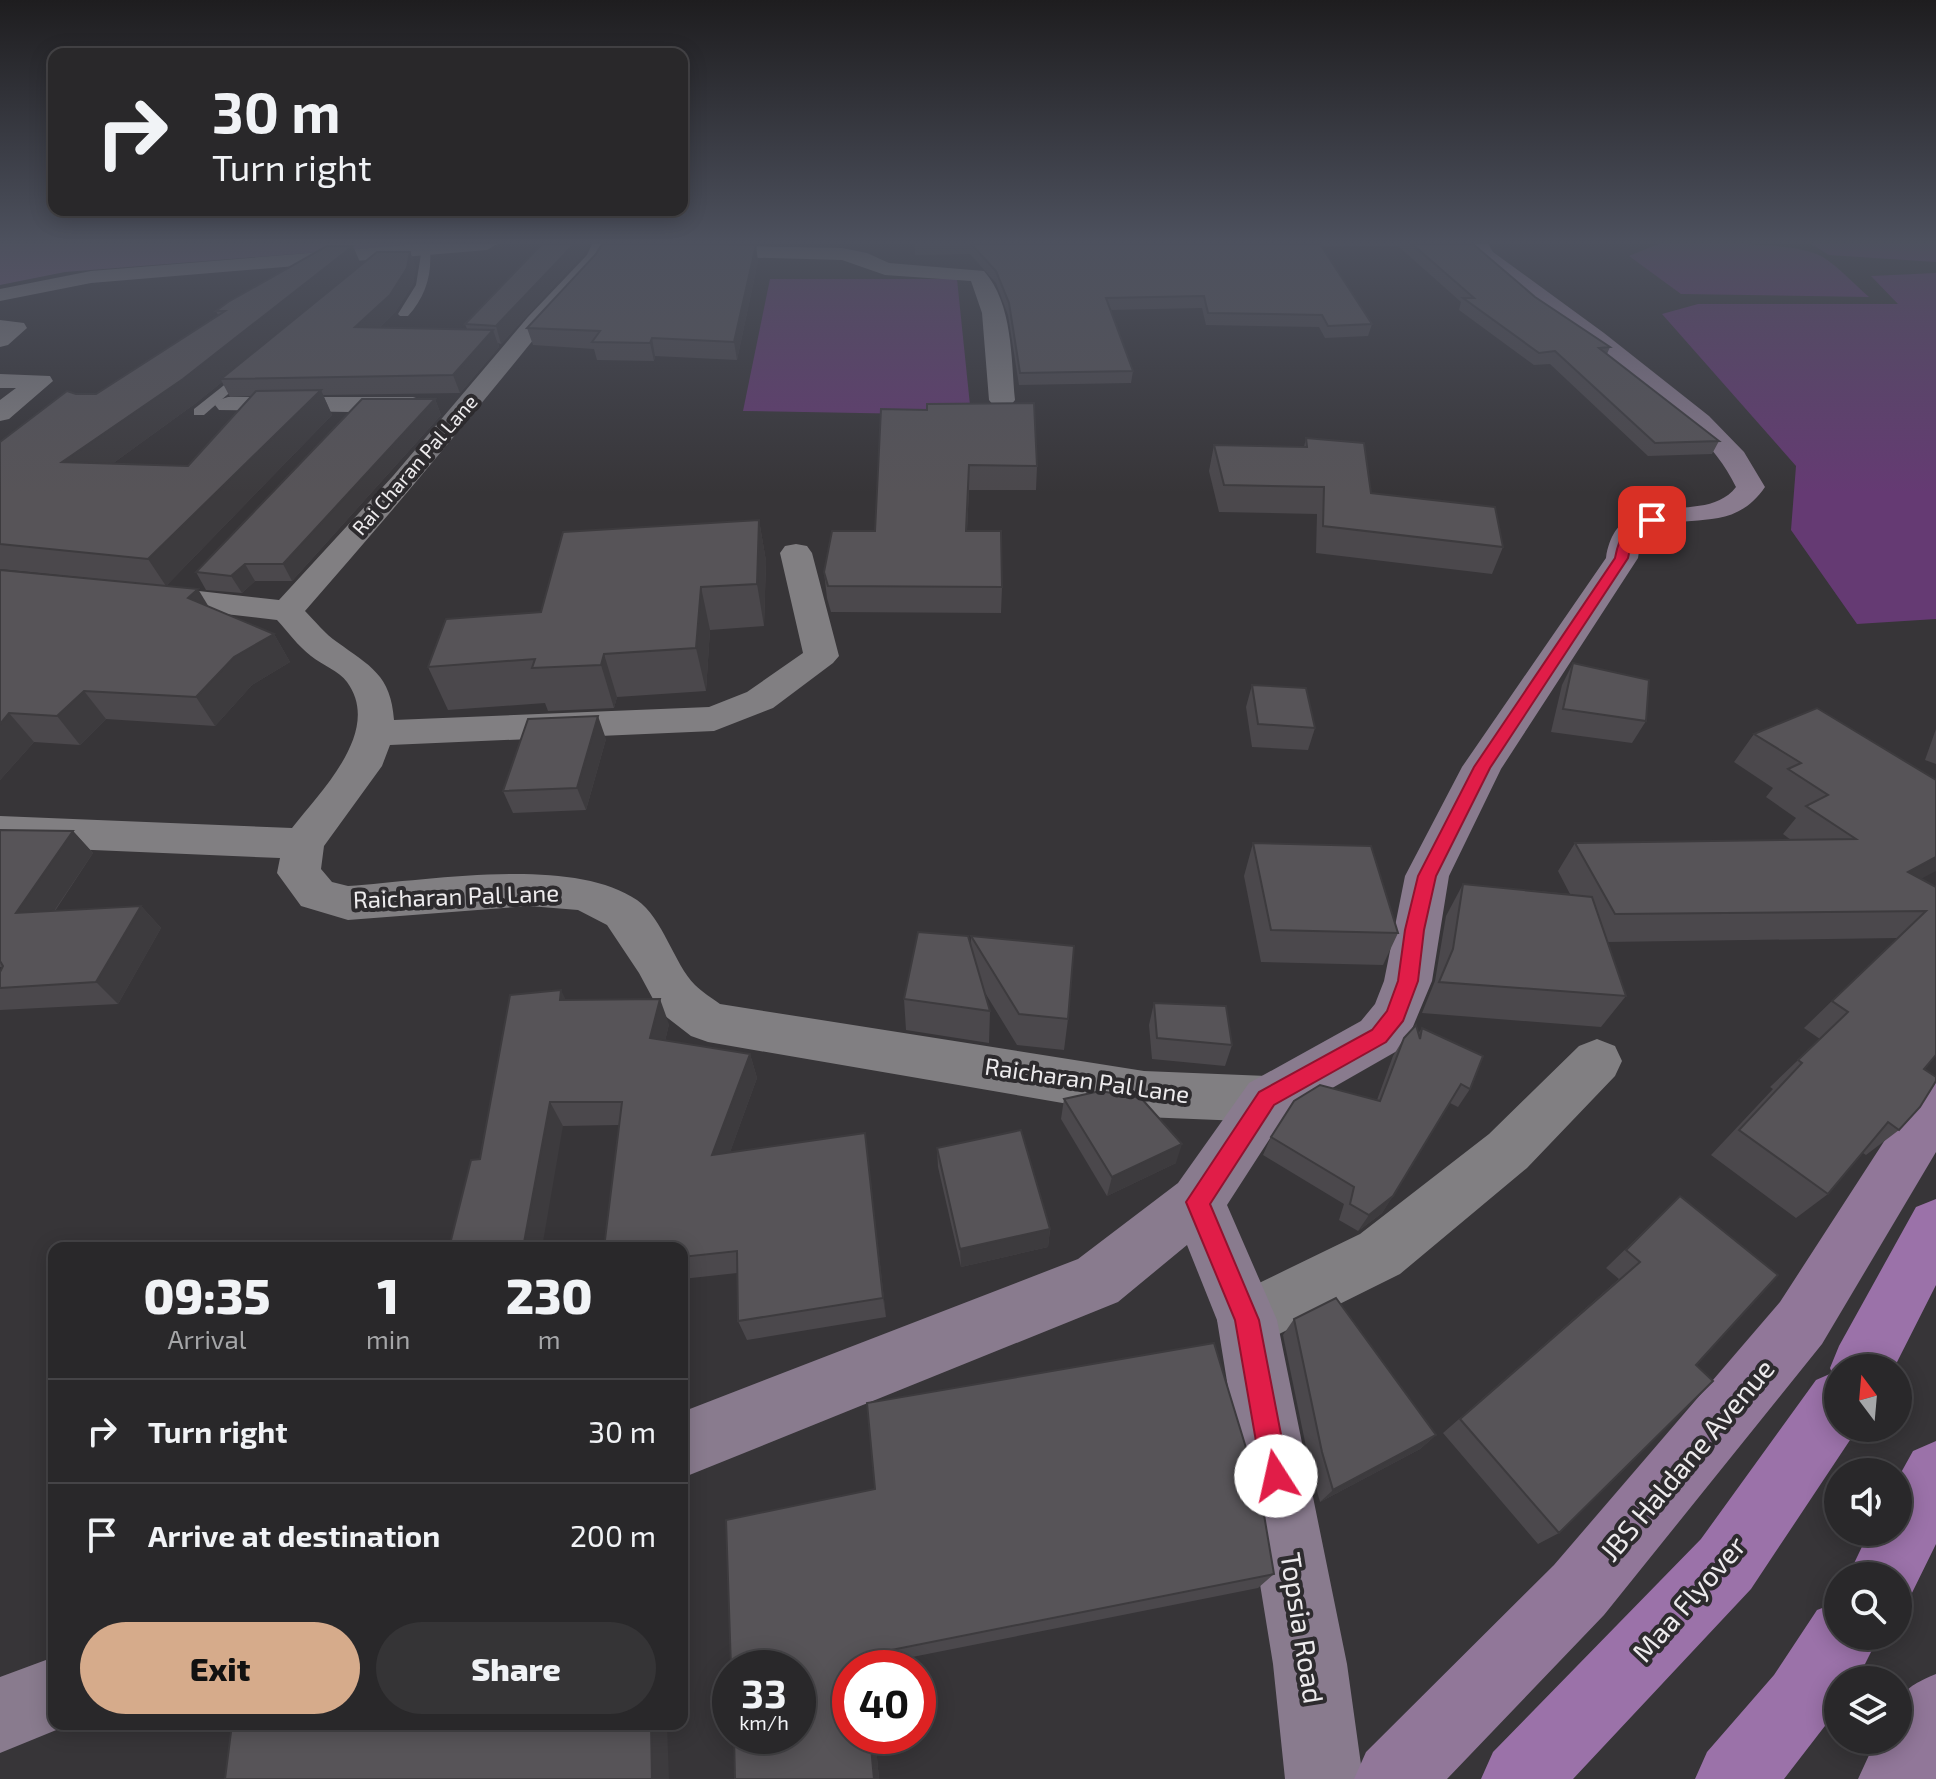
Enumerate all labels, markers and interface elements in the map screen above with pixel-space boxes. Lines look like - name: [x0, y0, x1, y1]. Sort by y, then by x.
- text: 30 m: [212, 77, 341, 144]
- icon: right: [80, 80, 184, 184]
- text: Turn right: [212, 145, 372, 188]
- street label: Rai Charan Pal Lane: [347, 389, 482, 539]
- pin: [1618, 486, 1686, 554]
- icon: arrive: [1630, 498, 1674, 542]
- street label: Raicharan Pal Lane: [352, 877, 560, 914]
- street label: Raicharan Pal Lane: [983, 1051, 1191, 1108]
- text: 09:35: [143, 1266, 271, 1324]
- text: 1: [377, 1266, 399, 1324]
- text: 230: [506, 1266, 593, 1324]
- text: Arrival: [167, 1323, 247, 1354]
- text: min: [366, 1323, 410, 1354]
- text: m: [538, 1323, 561, 1354]
- street label: JBS Haldane Avenue: [1592, 1351, 1781, 1567]
- north arrow: [1824, 1354, 1912, 1442]
- map controls: [1824, 1354, 1912, 1754]
- icon: right: [80, 1409, 124, 1453]
- text: Turn right: [148, 1413, 288, 1449]
- text: 30 m: [588, 1413, 656, 1449]
- position arrow: [1234, 1434, 1318, 1518]
- button: sound: [1824, 1458, 1912, 1546]
- icon: arrive: [80, 1513, 124, 1557]
- text: Arrive at destination: [148, 1517, 440, 1553]
- text: 200 m: [570, 1517, 656, 1553]
- street label: Maa Flyover: [1624, 1528, 1752, 1668]
- street label: Topsia Road: [1274, 1550, 1332, 1706]
- button: search: [1824, 1562, 1912, 1650]
- button: Exit: [80, 1622, 360, 1714]
- button: Share: [376, 1622, 656, 1714]
- speed limit sign: 40: [832, 1650, 936, 1754]
- button: layers: [1824, 1666, 1912, 1754]
- text: 33: [741, 1668, 787, 1716]
- text: km/h: [739, 1710, 789, 1734]

